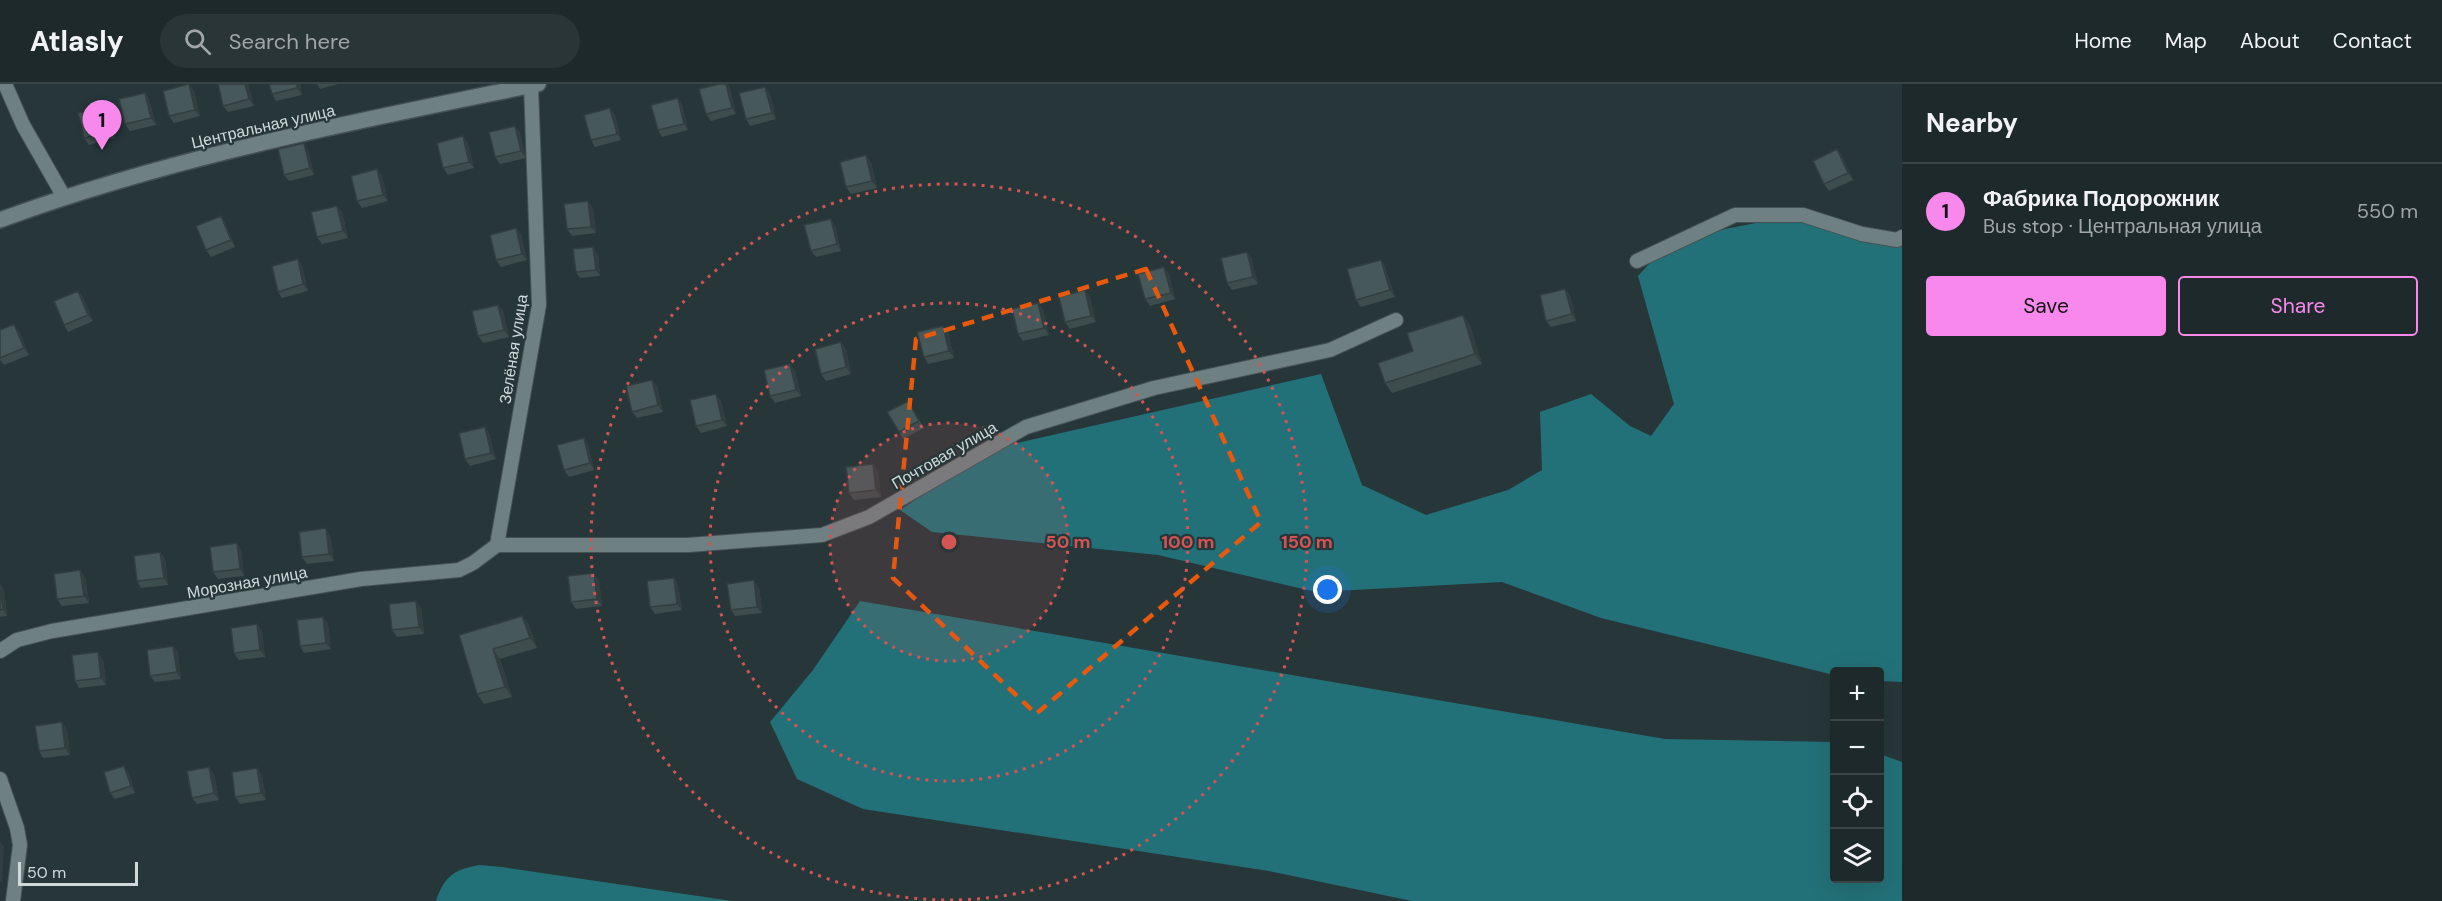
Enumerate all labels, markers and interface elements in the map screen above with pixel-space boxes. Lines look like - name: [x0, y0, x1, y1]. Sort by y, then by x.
- search box: [160, 14, 580, 68]
- text: Atlasly: [30, 23, 124, 60]
- icon: search: [181, 25, 214, 58]
- text: Search here: [229, 27, 350, 56]
- text: Home: [2074, 27, 2132, 55]
- text: Map: [2165, 27, 2207, 55]
- text: About: [2240, 27, 2300, 55]
- text: Contact: [2333, 27, 2412, 55]
- pin: 1: [82, 100, 122, 150]
- street label: Центральная улица: [189, 100, 337, 153]
- text: Nearby: [1926, 106, 2018, 140]
- text: Фабрика Подорожник: [1983, 184, 2219, 213]
- text: 1: [1942, 198, 1949, 224]
- text: 550 m: [2357, 198, 2418, 224]
- text: Bus stop · Центральная улица: [1983, 213, 2262, 239]
- button: Save: [1926, 276, 2166, 336]
- button: Share: [2178, 276, 2418, 336]
- street label: Зелёная улица: [494, 293, 533, 405]
- street label: Почтовая улица: [888, 417, 1001, 494]
- text: 50 m: [1045, 530, 1091, 554]
- text: 100 m: [1161, 530, 1215, 554]
- text: 150 m: [1281, 530, 1333, 554]
- centre of rings: [939, 532, 959, 552]
- street label: Морозная улица: [185, 562, 309, 603]
- your location: [1313, 575, 1342, 604]
- map controls: [1830, 667, 1884, 883]
- button: +: [1830, 667, 1884, 721]
- button: −: [1830, 721, 1884, 775]
- button: locate: [1830, 775, 1884, 829]
- button: layers: [1830, 829, 1884, 883]
- scale bar: [18, 859, 138, 886]
- text: 50 m: [27, 862, 66, 883]

